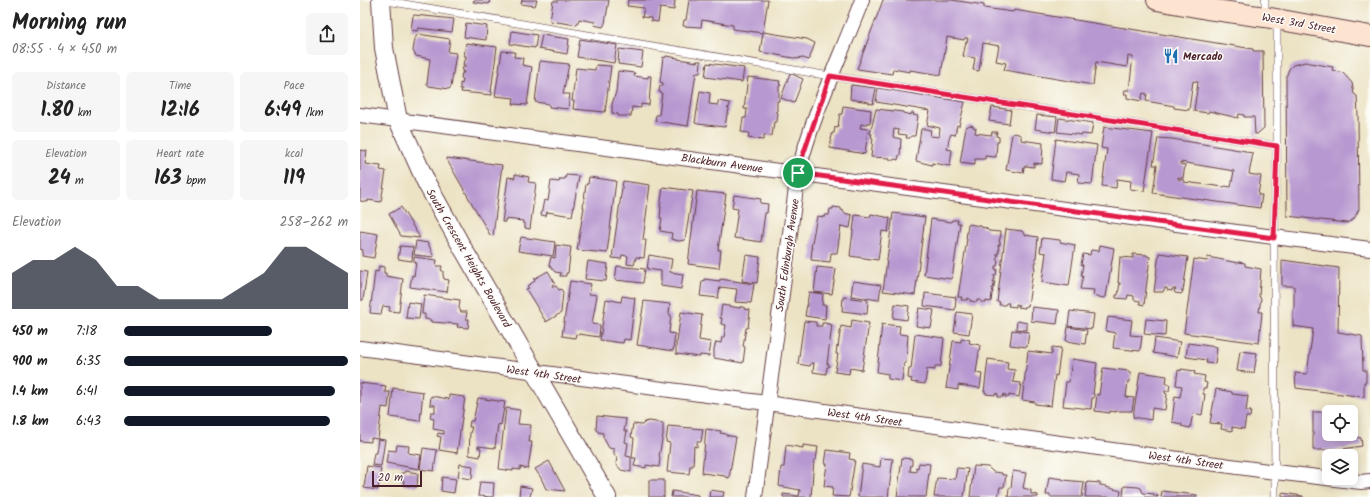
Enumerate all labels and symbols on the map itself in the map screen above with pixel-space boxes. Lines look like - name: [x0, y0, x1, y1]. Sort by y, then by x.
- street label: West 3rd Street: [1261, 9, 1338, 39]
- restaurant icon: Mercado: [1162, 47, 1180, 65]
- place label: Mercado: [1183, 48, 1223, 66]
- street label: Blackburn Avenue: [680, 149, 764, 179]
- pin: [781, 156, 815, 190]
- street label: South Crescent Heights Boulevard: [421, 185, 516, 332]
- street label: South Edinburgh Avenue: [771, 198, 805, 313]
- street label: West 4th Street: [505, 361, 583, 389]
- street label: West 4th Street: [826, 404, 904, 432]
- street label: West 4th Street: [1147, 447, 1225, 475]
- scale bar: [372, 469, 422, 488]

